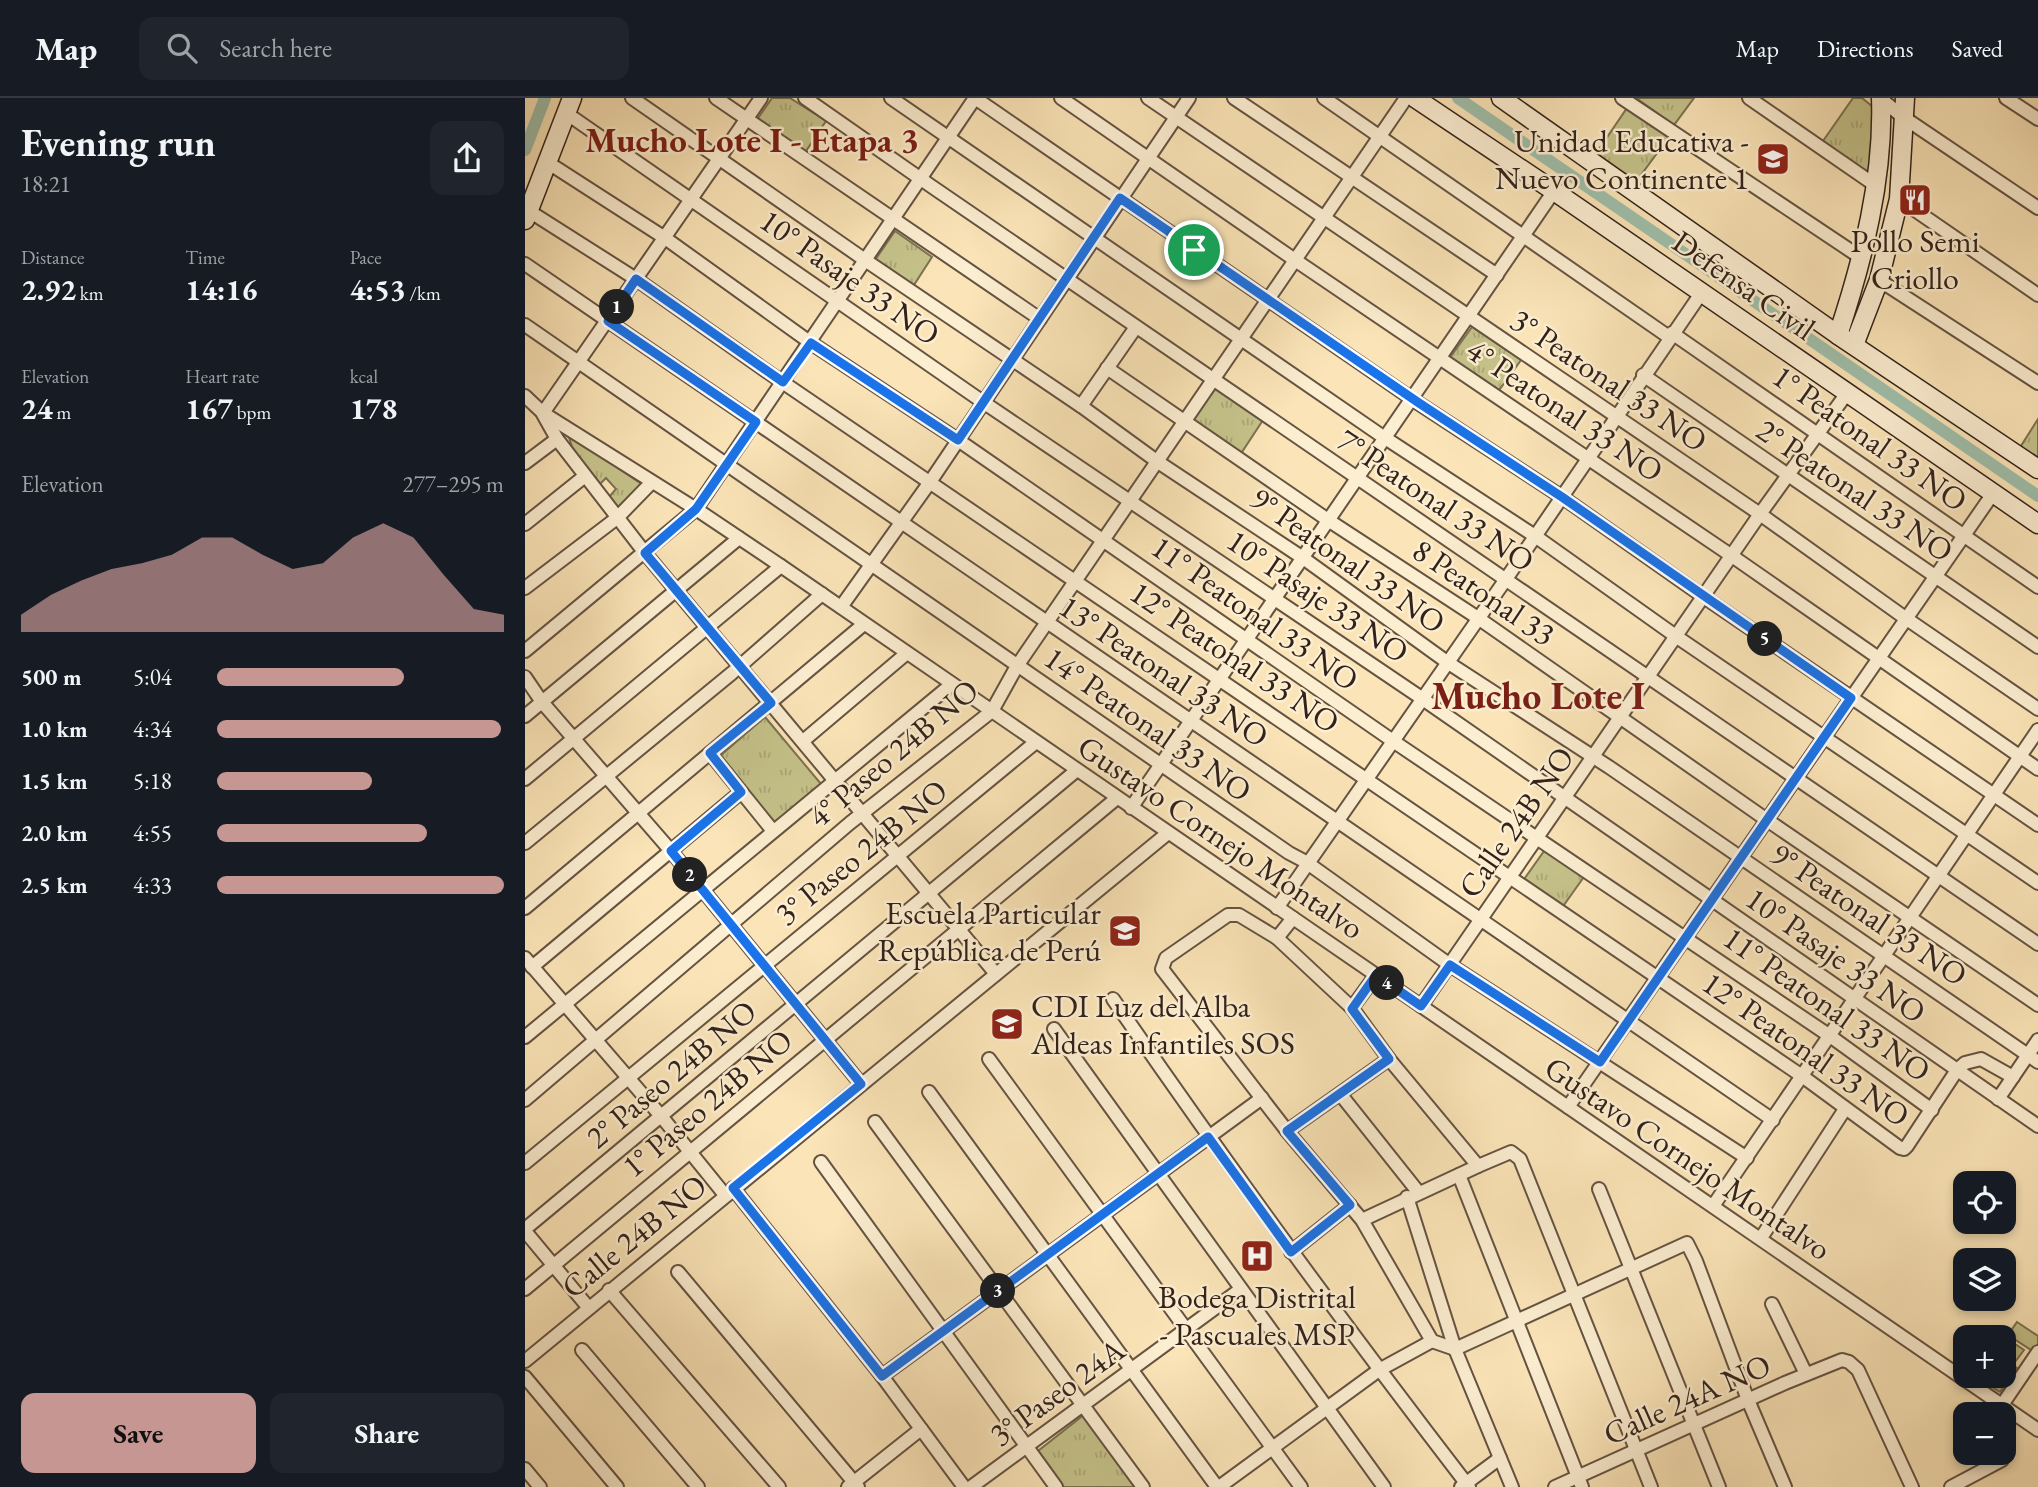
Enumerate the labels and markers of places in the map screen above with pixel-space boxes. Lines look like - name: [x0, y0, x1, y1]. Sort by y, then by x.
- place label: Unidad Educativa - Nuevo Continente 1: [1495, 120, 1749, 199]
- school or university icon: Unidad Educativa - Nuevo Continente 1: [1754, 140, 1792, 178]
- restaurant icon: Pollo Semi Criollo: [1896, 181, 1934, 219]
- pin: [1164, 220, 1224, 280]
- place label: Pollo Semi Criollo: [1850, 220, 1980, 299]
- pin: 1: [599, 290, 635, 325]
- pin: 5: [1747, 622, 1783, 656]
- pin: 2: [673, 858, 707, 892]
- place label: Escuela Particular República de Perú: [878, 892, 1101, 971]
- school or university icon: Escuela Particular República de Perú: [1106, 912, 1144, 950]
- pin: 4: [1369, 966, 1405, 1001]
- place label: CDI Luz del Alba Aldeas Infantiles SOS: [1030, 985, 1295, 1064]
- school or university icon: CDI Luz del Alba Aldeas Infantiles SOS: [988, 1005, 1026, 1043]
- hospital icon: Bodega Distrital - Pascuales MSP: [1238, 1237, 1276, 1275]
- pin: 3: [981, 1274, 1015, 1308]
- place label: Bodega Distrital - Pascuales MSP: [1158, 1276, 1356, 1355]

